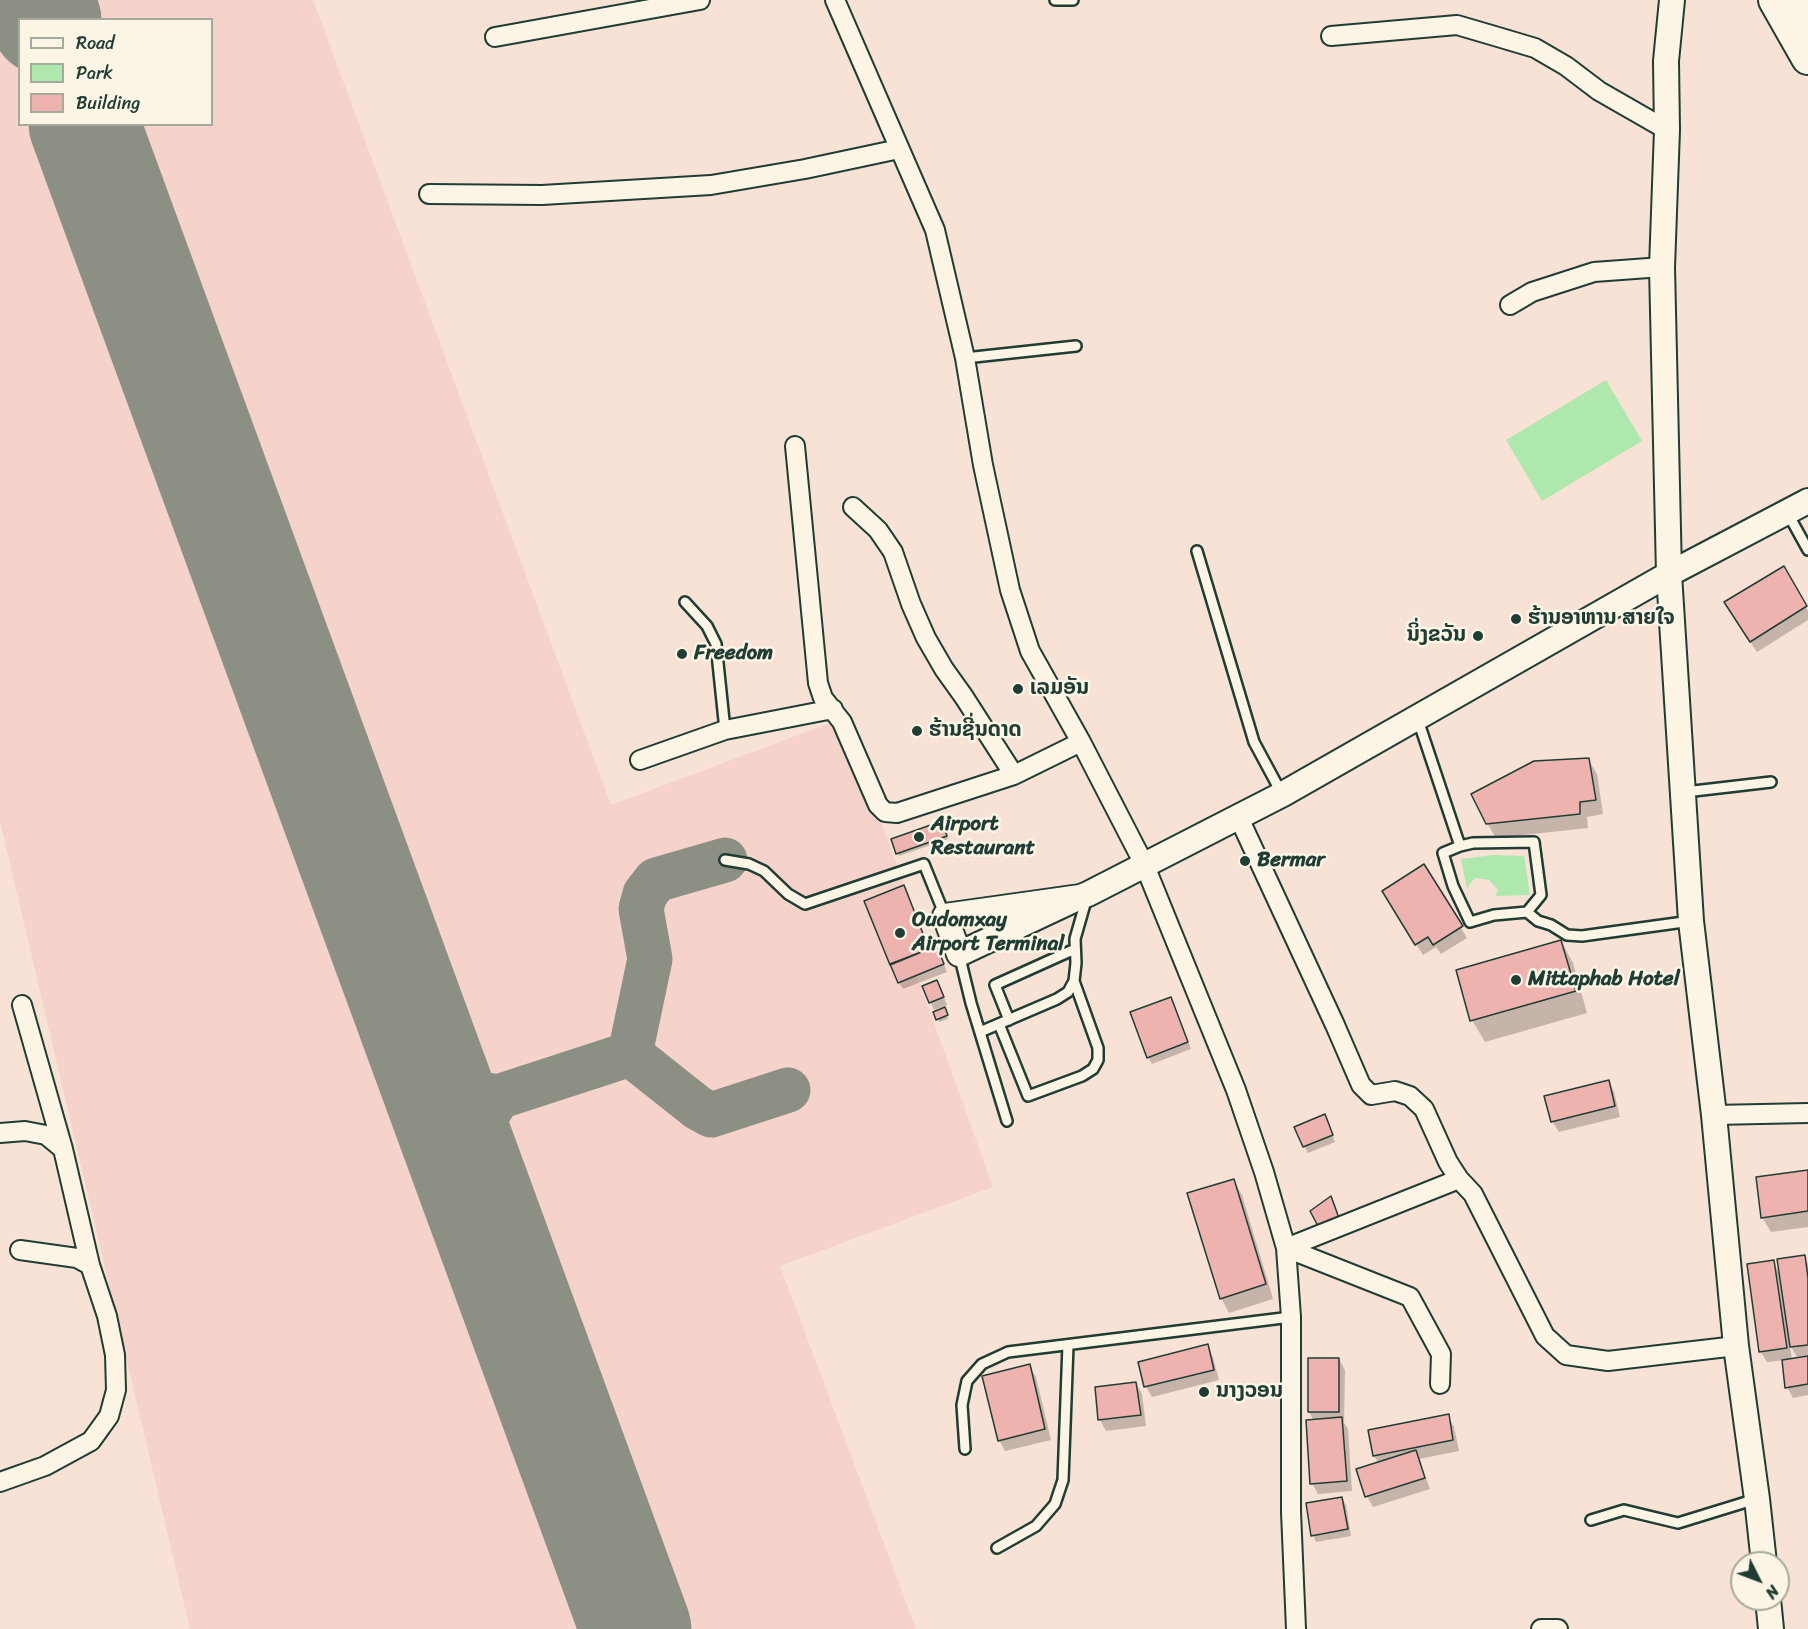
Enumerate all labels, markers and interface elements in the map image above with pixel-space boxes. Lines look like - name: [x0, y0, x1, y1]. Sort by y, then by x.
- legend: [18, 18, 213, 126]
- text: Road: [76, 27, 115, 59]
- text: Park: [76, 57, 113, 89]
- text: Building: [76, 87, 140, 119]
- place label: ຮ້ານອາຫານ ສາຍໃຈ: [1528, 606, 1675, 632]
- marker: ຮ້ານອາຫານ ສາຍໃຈ: [1509, 612, 1523, 626]
- place label: ນິ່ງຂວັນ: [1407, 623, 1466, 649]
- marker: ນິ່ງຂວັນ: [1471, 629, 1485, 643]
- place label: Freedom: [694, 641, 773, 667]
- marker: Freedom: [675, 647, 689, 661]
- place label: ເລມອັນ: [1030, 676, 1089, 702]
- marker: ເລມອັນ: [1011, 682, 1025, 696]
- place label: ຮ້ານຊີ່ນດາດ: [929, 718, 1022, 744]
- marker: ຮ້ານຊີ່ນດາດ: [910, 724, 924, 738]
- place label: Airport Restaurant: [931, 812, 1035, 862]
- marker: Airport Restaurant: [912, 830, 926, 844]
- place label: Bermar: [1257, 848, 1325, 874]
- marker: Bermar: [1238, 854, 1252, 868]
- place label: Oudomxay Airport Terminal: [912, 908, 1064, 958]
- marker: Oudomxay Airport Terminal: [893, 926, 907, 940]
- place label: Mittaphab Hotel: [1528, 967, 1680, 993]
- marker: Mittaphab Hotel: [1509, 973, 1523, 987]
- place label: ນາງວອນ: [1216, 1379, 1283, 1405]
- marker: ນາງວອນ: [1197, 1385, 1211, 1399]
- north arrow: [1730, 1551, 1790, 1611]
- text: N: [1758, 1578, 1787, 1606]

